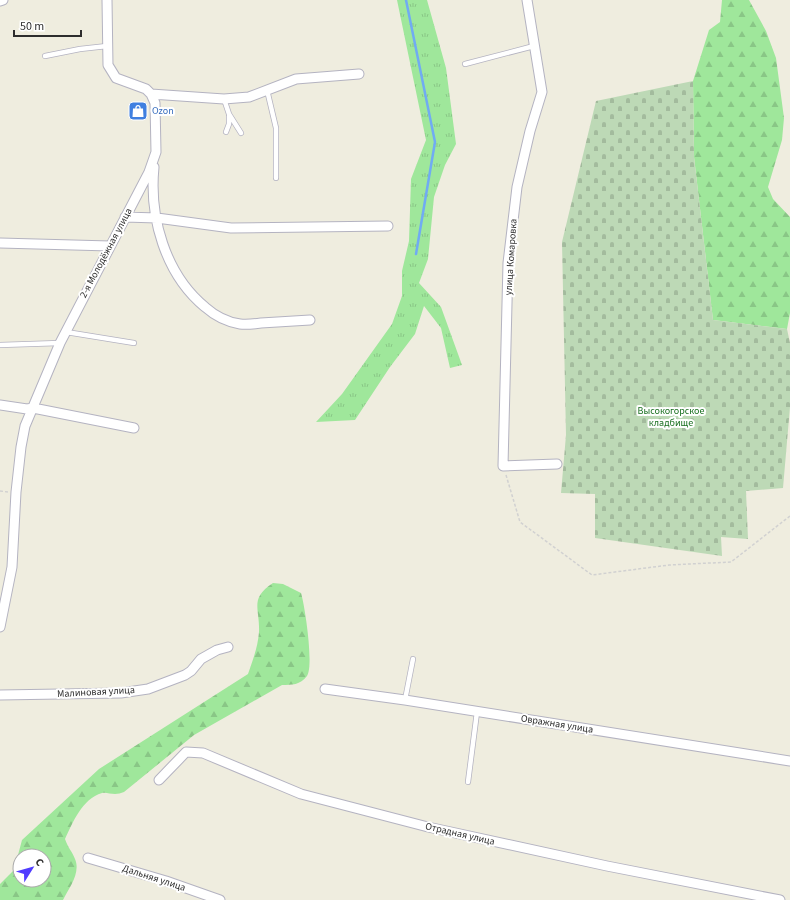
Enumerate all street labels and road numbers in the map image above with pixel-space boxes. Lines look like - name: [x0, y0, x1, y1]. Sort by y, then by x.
- street label: 2-я Молодёжная улица: [76, 206, 136, 300]
- street label: улица Комаровка: [501, 218, 521, 296]
- street label: Малиновая улица: [57, 683, 135, 701]
- street label: Овражная улица: [520, 711, 594, 737]
- street label: Отрадная улица: [424, 819, 496, 849]
- street label: Дальняя улица: [121, 861, 187, 895]

